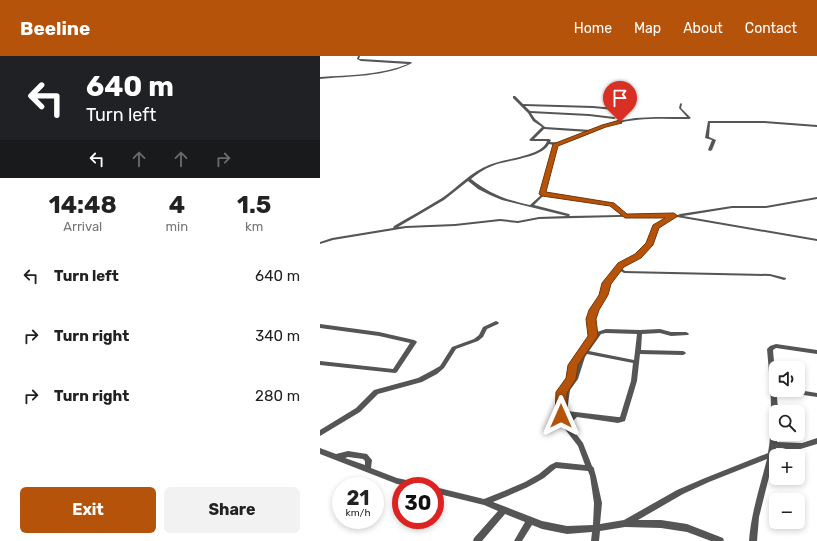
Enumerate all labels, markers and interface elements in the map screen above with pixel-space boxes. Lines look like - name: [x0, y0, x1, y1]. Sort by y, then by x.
- text: Beeline: [20, 17, 90, 40]
- text: Home: [574, 20, 612, 37]
- text: Map: [634, 20, 661, 37]
- text: About: [683, 20, 723, 37]
- text: Contact: [745, 20, 797, 37]
- text: 640 m: [86, 70, 174, 103]
- icon: left: [20, 72, 72, 124]
- pin: [603, 81, 637, 122]
- icon: arrive: [609, 87, 631, 109]
- text: Turn left: [86, 104, 156, 126]
- icon: left: [86, 148, 108, 170]
- icon: ahead: [128, 148, 150, 170]
- icon: ahead: [170, 148, 192, 170]
- icon: right: [212, 148, 234, 170]
- text: 14:48: [49, 191, 117, 219]
- text: 4: [169, 191, 185, 219]
- text: 1.5: [237, 191, 271, 219]
- text: Arrival: [63, 219, 102, 234]
- text: min: [166, 219, 188, 234]
- text: km: [245, 219, 263, 234]
- icon: left: [20, 265, 42, 287]
- text: Turn left: [54, 267, 119, 285]
- text: 640 m: [255, 267, 300, 285]
- icon: right: [20, 325, 42, 347]
- text: Turn right: [54, 327, 129, 345]
- text: 340 m: [255, 327, 300, 345]
- map controls: [769, 361, 805, 529]
- button: sound: [769, 361, 805, 397]
- icon: right: [20, 385, 42, 407]
- text: Turn right: [54, 387, 129, 405]
- text: 280 m: [255, 387, 300, 405]
- position arrow: [540, 395, 582, 437]
- button: search: [769, 405, 805, 441]
- button: +: [769, 449, 805, 485]
- speed limit sign: 30: [392, 477, 444, 529]
- text: 21: [347, 486, 369, 510]
- button: Exit: [20, 487, 156, 533]
- button: Share: [164, 487, 300, 533]
- button: −: [769, 493, 805, 529]
- text: km/h: [346, 507, 370, 519]

